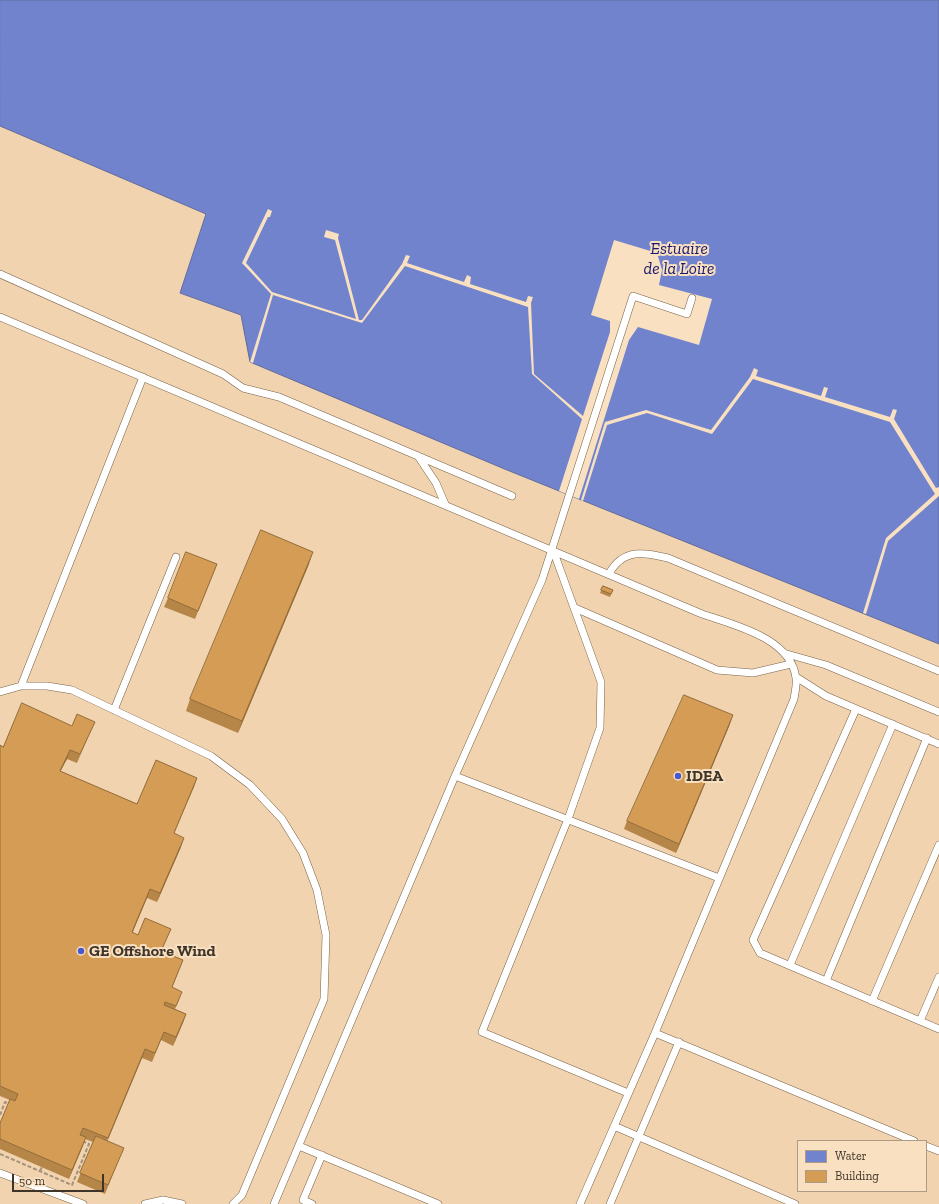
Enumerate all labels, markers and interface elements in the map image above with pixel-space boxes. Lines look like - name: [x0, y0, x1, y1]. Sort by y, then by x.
- water label: Estuaire de la Loire: [644, 239, 714, 279]
- place label: IDEA: [686, 766, 723, 786]
- marker: IDEA: [673, 771, 683, 781]
- place label: GE Offshore Wind: [89, 941, 216, 961]
- marker: GE Offshore Wind: [76, 946, 86, 956]
- legend: [797, 1140, 927, 1192]
- text: Water: [835, 1149, 867, 1163]
- scale bar: [14, 1166, 106, 1192]
- text: Building: [835, 1169, 879, 1183]
- text: 50 m: [19, 1174, 45, 1188]

